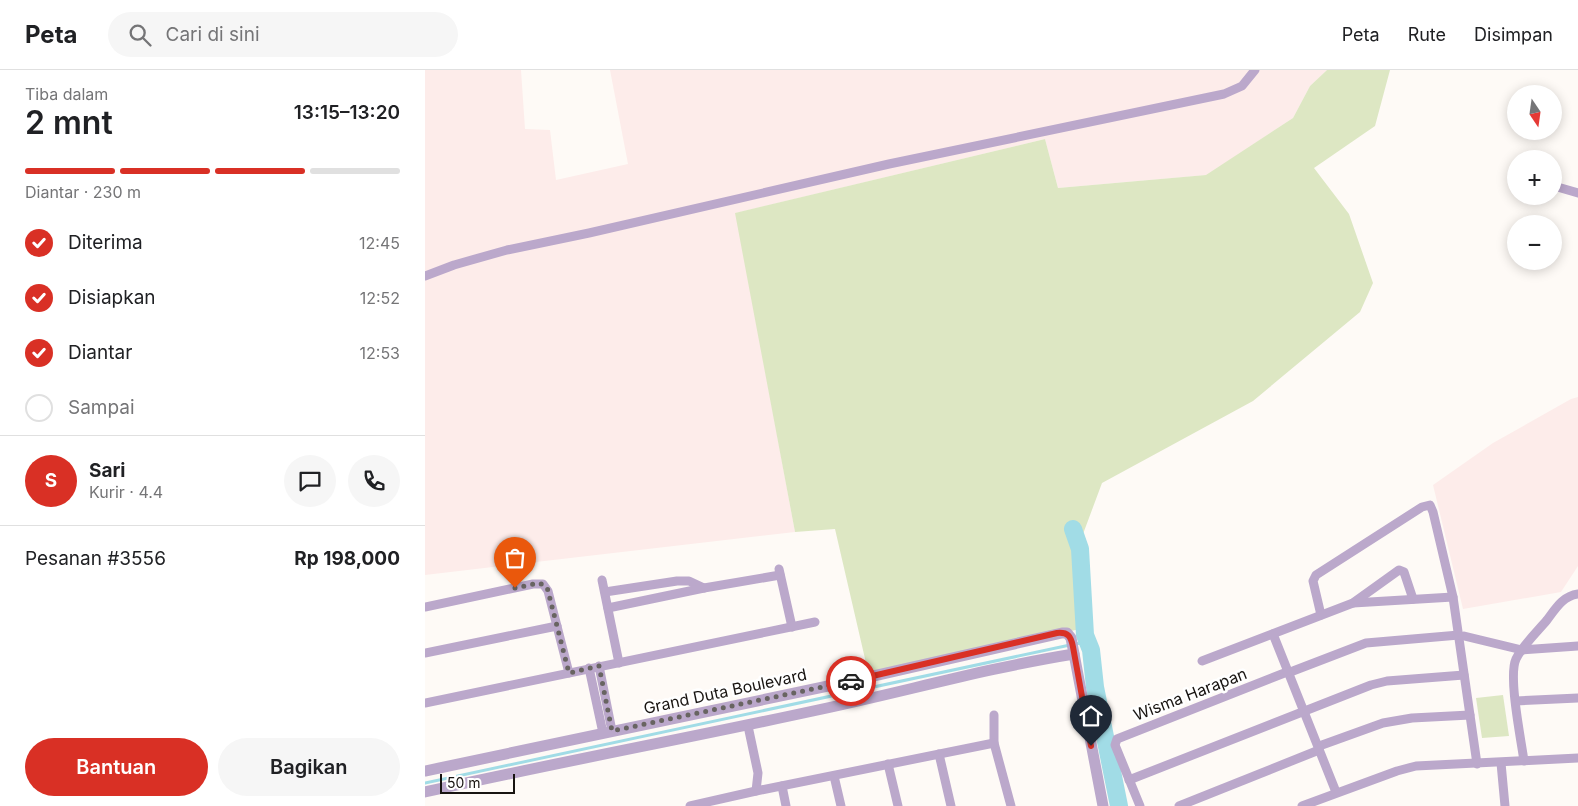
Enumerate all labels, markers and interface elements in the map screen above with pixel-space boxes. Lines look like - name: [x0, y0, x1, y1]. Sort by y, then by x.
- search box: [108, 12, 458, 57]
- text: Peta: [25, 20, 78, 49]
- icon: search: [126, 21, 154, 49]
- text: Cari di sini: [166, 23, 259, 46]
- text: Peta: [1342, 24, 1380, 45]
- text: Rute: [1408, 24, 1446, 45]
- text: Disimpan: [1474, 24, 1553, 45]
- text: Tiba dalam: [25, 84, 108, 104]
- north arrow: [1507, 85, 1563, 140]
- map controls: [1507, 85, 1562, 270]
- text: 13:15–13:20: [294, 101, 400, 124]
- text: 2 mnt: [25, 103, 113, 142]
- button: +: [1507, 150, 1562, 205]
- text: Diantar · 230 m: [25, 182, 141, 202]
- button: −: [1507, 215, 1562, 270]
- icon: check: [25, 229, 53, 257]
- text: Diterima: [68, 231, 143, 254]
- text: 12:45: [359, 233, 400, 253]
- icon: check: [25, 284, 53, 312]
- text: Disiapkan: [68, 286, 156, 309]
- text: 12:52: [360, 288, 400, 308]
- icon: check: [25, 339, 53, 367]
- text: Diantar: [68, 341, 132, 364]
- text: 12:53: [360, 343, 400, 363]
- text: Sampai: [68, 396, 135, 419]
- button: chat: [284, 455, 336, 507]
- button: phone: [348, 455, 400, 507]
- text: Sari: [89, 459, 126, 482]
- text: S: [45, 469, 57, 492]
- text: Kurir · 4.4: [89, 482, 163, 502]
- pin: [494, 537, 536, 588]
- icon: bag: [501, 544, 529, 572]
- text: Pesanan #3556: [25, 547, 166, 570]
- text: Rp 198,000: [294, 547, 400, 570]
- courier: [826, 656, 876, 706]
- street label: Wisma Harapan: [1130, 663, 1250, 725]
- street label: Grand Duta Boulevard: [642, 664, 808, 718]
- icon: car: [837, 667, 865, 695]
- pin: [1070, 695, 1112, 746]
- icon: home: [1077, 702, 1105, 730]
- button: Bantuan: [25, 738, 208, 796]
- button: Bagikan: [218, 738, 400, 796]
- scale bar: [440, 771, 515, 794]
- text: 50 m: [447, 774, 481, 791]

